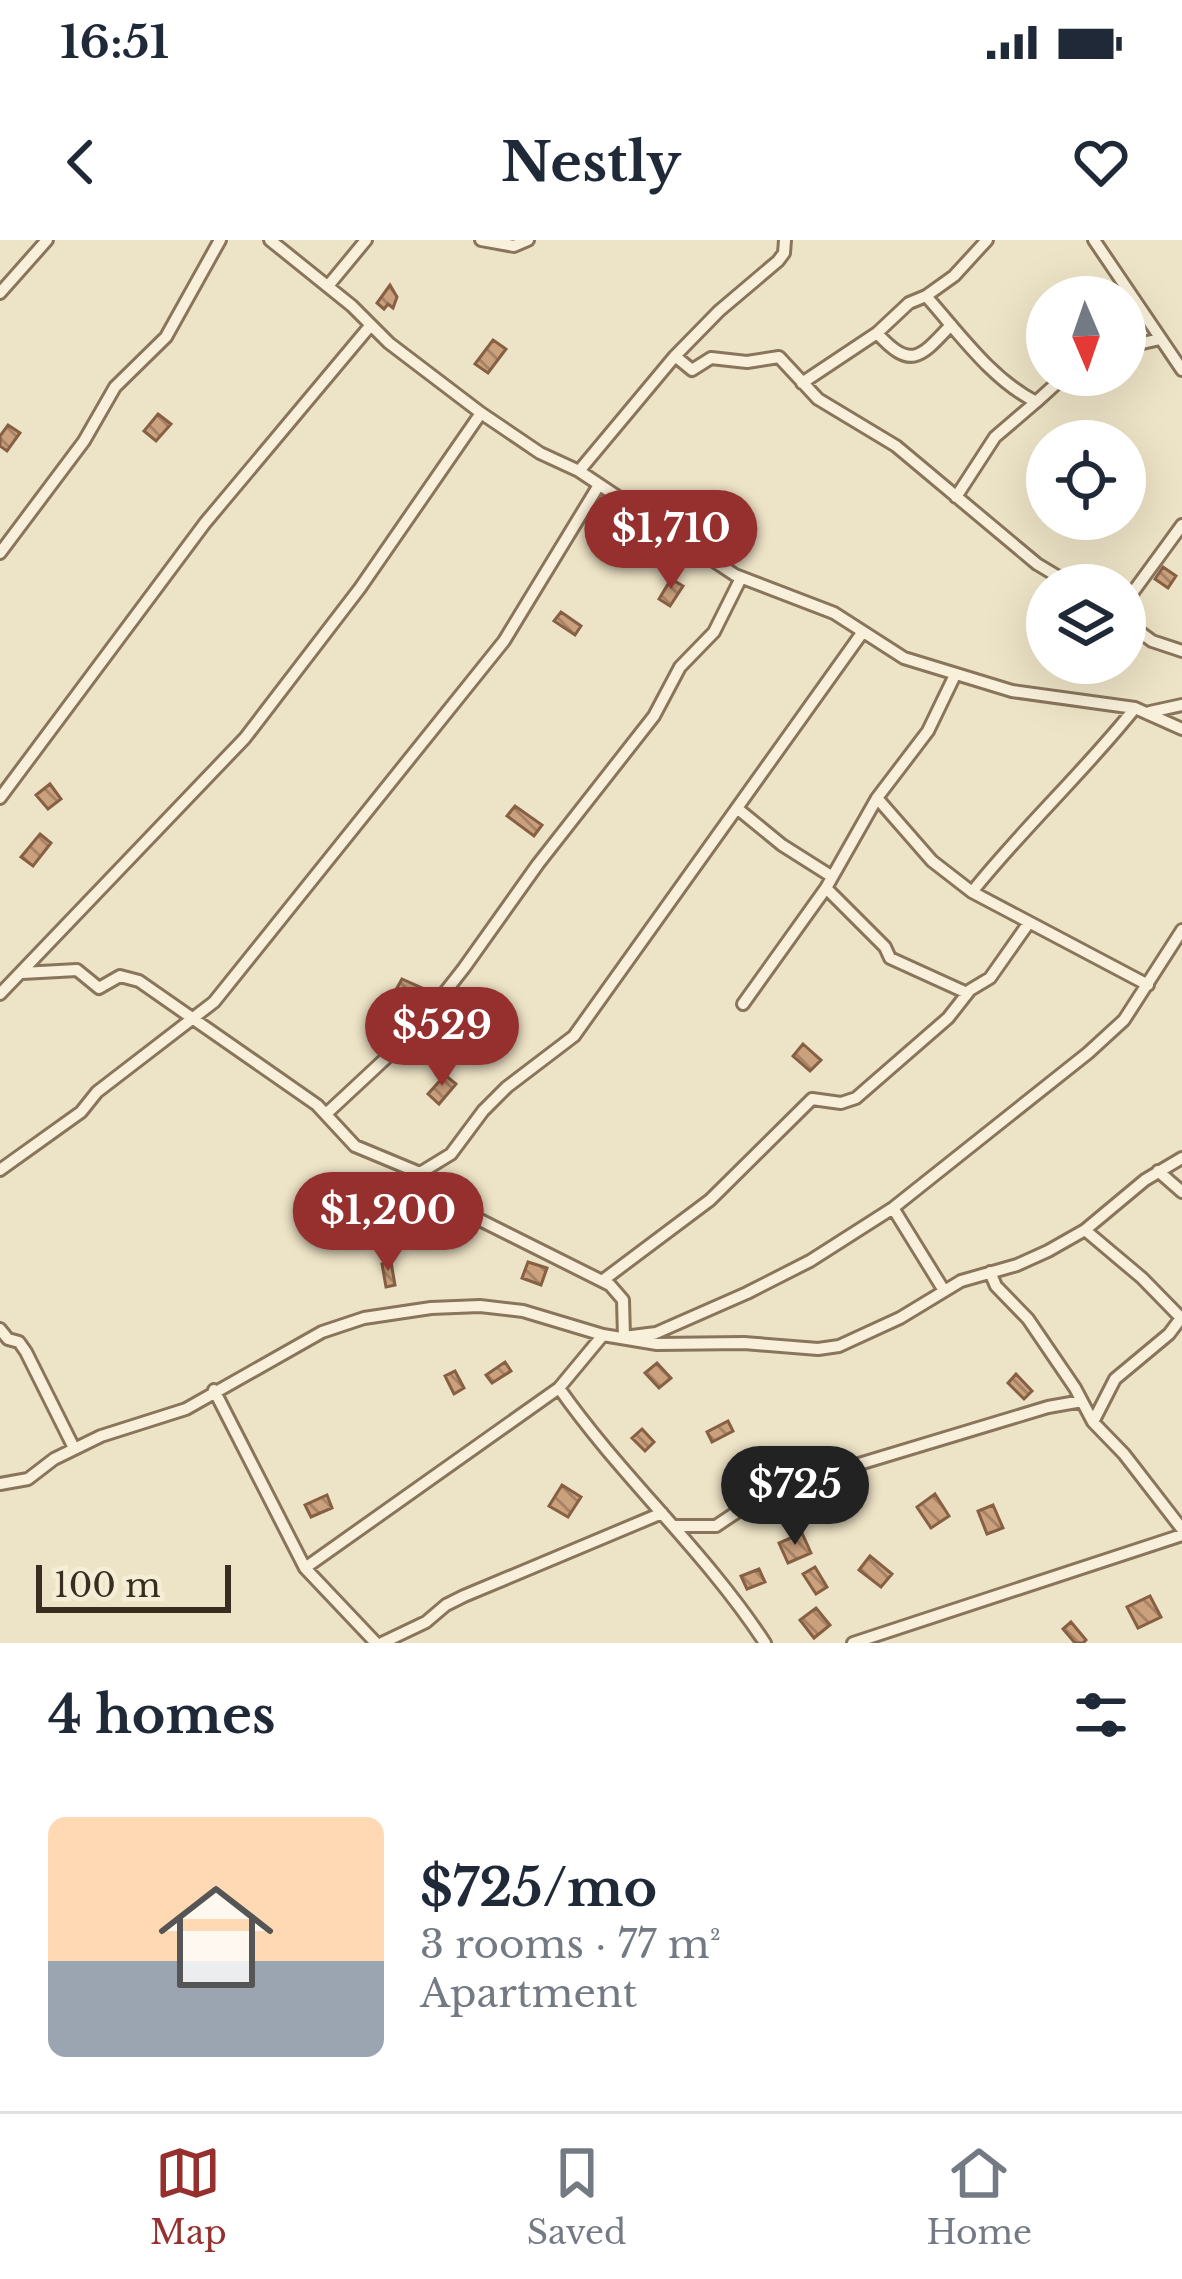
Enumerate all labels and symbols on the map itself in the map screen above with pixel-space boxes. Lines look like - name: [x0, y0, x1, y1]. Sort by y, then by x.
- north arrow: [1026, 276, 1146, 396]
- pin: $1,710: [573, 490, 769, 592]
- pin: $529: [371, 987, 513, 1089]
- pin: $1,200: [290, 1172, 486, 1274]
- pin: $725: [724, 1446, 866, 1548]
- scale bar: [36, 1559, 231, 1612]

